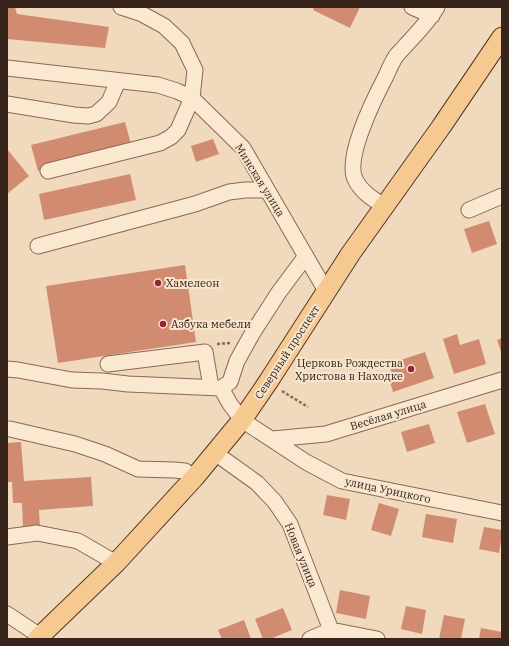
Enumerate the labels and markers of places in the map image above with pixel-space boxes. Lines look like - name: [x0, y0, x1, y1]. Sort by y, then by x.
- place label: Хамелеон: [166, 276, 219, 290]
- marker: Хамелеон: [153, 278, 163, 288]
- place label: Азбука мебели: [171, 317, 251, 331]
- marker: Азбука мебели: [158, 319, 168, 329]
- place label: Церковь Рождества Христова в Находке: [295, 356, 403, 383]
- marker: Церковь Рождества Христова в Находке: [406, 364, 416, 374]

